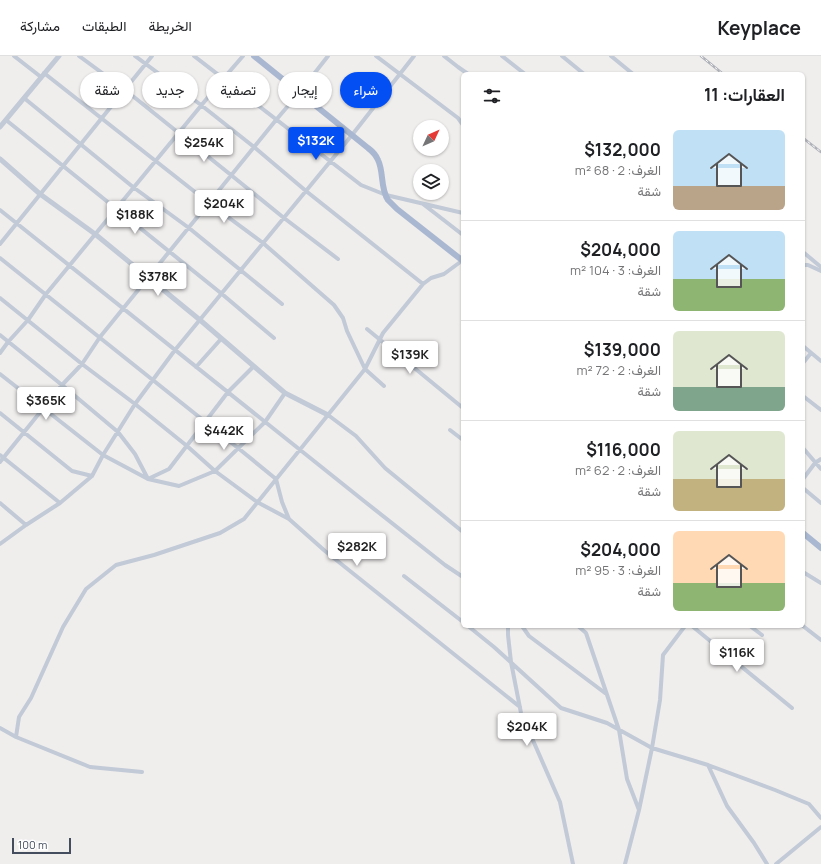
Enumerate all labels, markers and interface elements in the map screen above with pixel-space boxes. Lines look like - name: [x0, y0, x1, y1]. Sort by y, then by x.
- text: Keyplace: [718, 15, 801, 41]
- text: مشاركة: [20, 16, 60, 35]
- text: الطبقات: [82, 16, 126, 35]
- text: الخريطة: [148, 16, 192, 35]
- chip: شقة: [80, 72, 134, 108]
- chip: جديد: [142, 72, 198, 108]
- chip: تصفية: [206, 72, 270, 108]
- chip: إيجار: [278, 72, 332, 108]
- chip: شراء: [340, 72, 392, 108]
- text: العقارات: 11: [704, 83, 785, 106]
- icon: filters: [481, 85, 503, 107]
- north arrow: [413, 120, 449, 156]
- map controls: [413, 120, 449, 200]
- pin: $132K: [288, 127, 344, 161]
- pin: $254K: [176, 129, 232, 163]
- text: $132K: [297, 131, 335, 149]
- text: $254K: [184, 133, 224, 151]
- text: $132,000: [584, 138, 661, 161]
- icon: home: [705, 146, 753, 194]
- text: الغرف: 2 · 68 m²: [575, 161, 661, 179]
- button: layers: [413, 164, 449, 200]
- text: شقة: [638, 182, 661, 200]
- pin: $204K: [196, 190, 252, 224]
- text: $204K: [204, 194, 244, 212]
- pin: $188K: [107, 201, 163, 235]
- text: $188K: [116, 205, 154, 223]
- text: $204,000: [580, 238, 661, 261]
- icon: home: [705, 247, 753, 295]
- text: الغرف: 3 · 104 m²: [570, 261, 661, 279]
- pin: $378K: [130, 263, 186, 297]
- text: $378K: [138, 267, 178, 285]
- text: شقة: [638, 282, 661, 300]
- text: $139,000: [584, 338, 661, 361]
- pin: $139K: [382, 341, 438, 375]
- text: $139K: [391, 345, 429, 363]
- icon: home: [705, 347, 753, 395]
- text: الغرف: 2 · 72 m²: [577, 361, 661, 379]
- text: شقة: [638, 382, 661, 400]
- pin: $365K: [18, 387, 74, 421]
- text: $365K: [26, 391, 66, 409]
- pin: $442K: [196, 417, 252, 451]
- text: $442K: [204, 421, 244, 439]
- text: $116,000: [586, 438, 661, 461]
- icon: home: [705, 447, 753, 495]
- text: الغرف: 2 · 62 m²: [575, 461, 661, 479]
- text: شقة: [638, 482, 661, 500]
- pin: $282K: [329, 533, 385, 567]
- text: $282K: [337, 537, 377, 555]
- text: $204,000: [580, 538, 661, 561]
- icon: home: [705, 547, 753, 595]
- text: الغرف: 3 · 95 m²: [575, 561, 661, 579]
- text: شقة: [638, 582, 661, 600]
- pin: $116K: [709, 639, 765, 673]
- text: $116K: [719, 643, 755, 661]
- pin: $204K: [499, 713, 555, 747]
- text: $204K: [507, 717, 547, 735]
- scale bar: [12, 836, 71, 855]
- text: 100 m: [18, 837, 47, 852]

